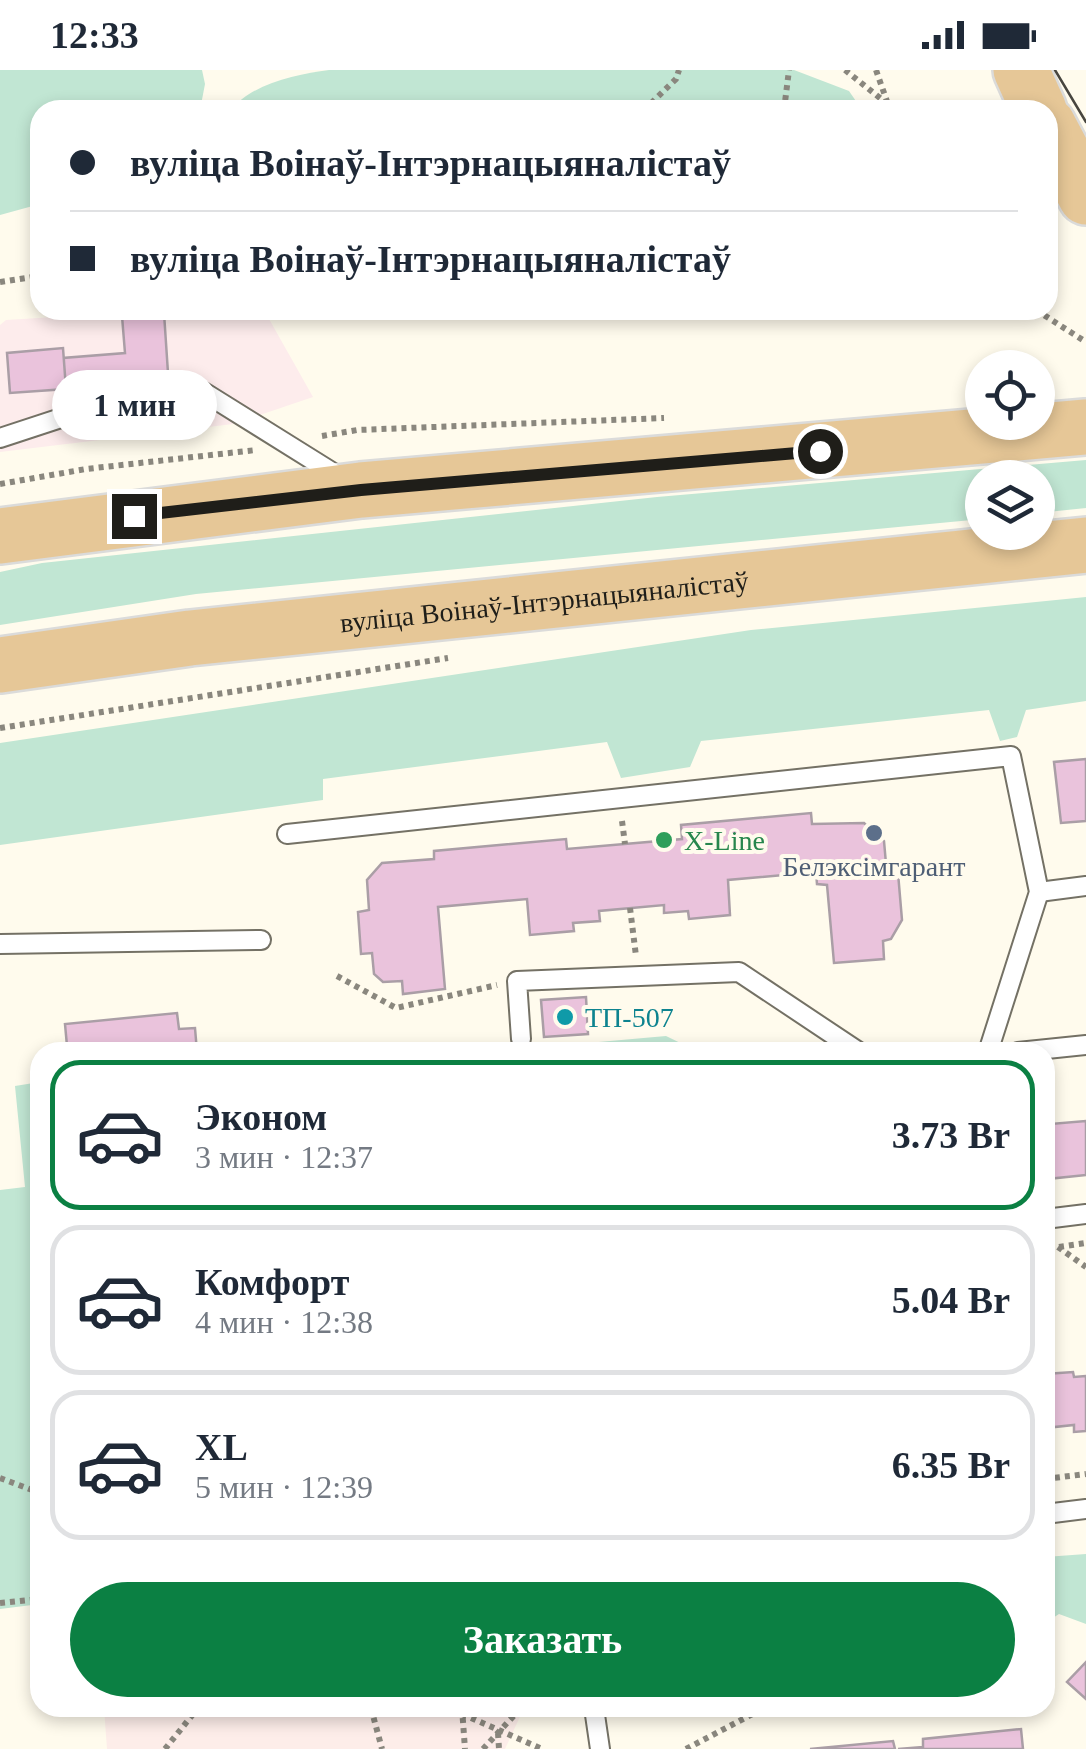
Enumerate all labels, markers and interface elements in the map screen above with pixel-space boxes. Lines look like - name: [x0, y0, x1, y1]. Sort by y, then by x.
- text: 12:33: [50, 14, 139, 56]
- text: вуліца Воінаў-Інтэрнацыяналістаў: [130, 142, 731, 184]
- text: вуліца Воінаў-Інтэрнацыяналістаў: [130, 238, 731, 280]
- map controls: [965, 350, 1055, 550]
- button: locate: [965, 350, 1055, 440]
- callout: 1 мин: [52, 371, 216, 441]
- text: 1 мин: [93, 387, 176, 423]
- route start: [798, 429, 843, 474]
- button: layers: [965, 460, 1055, 550]
- route end: [112, 494, 157, 539]
- street label: вуліца Воінаў-Інтэрнацыяналістаў: [338, 565, 750, 638]
- marker: Белэксімгарант: [863, 822, 885, 844]
- place label: X-Line: [684, 825, 765, 856]
- marker: X-Line: [653, 829, 675, 851]
- place label: Белэксімгарант: [783, 851, 965, 882]
- place label: ТП-507: [585, 1002, 674, 1033]
- marker: ТП-507: [554, 1006, 576, 1028]
- icon: car: [75, 1090, 165, 1180]
- text: Эконом: [195, 1096, 327, 1138]
- text: 3.73 Br: [892, 1114, 1010, 1156]
- text: 3 мин · 12:37: [195, 1139, 373, 1175]
- icon: car: [75, 1255, 165, 1345]
- text: Комфорт: [195, 1261, 349, 1303]
- text: 5.04 Br: [892, 1279, 1010, 1321]
- text: 4 мин · 12:38: [195, 1304, 373, 1340]
- icon: car: [75, 1420, 165, 1510]
- text: XL: [195, 1426, 248, 1468]
- text: 6.35 Br: [892, 1444, 1010, 1486]
- text: 5 мин · 12:39: [195, 1469, 373, 1505]
- button: Заказать: [70, 1582, 1015, 1697]

